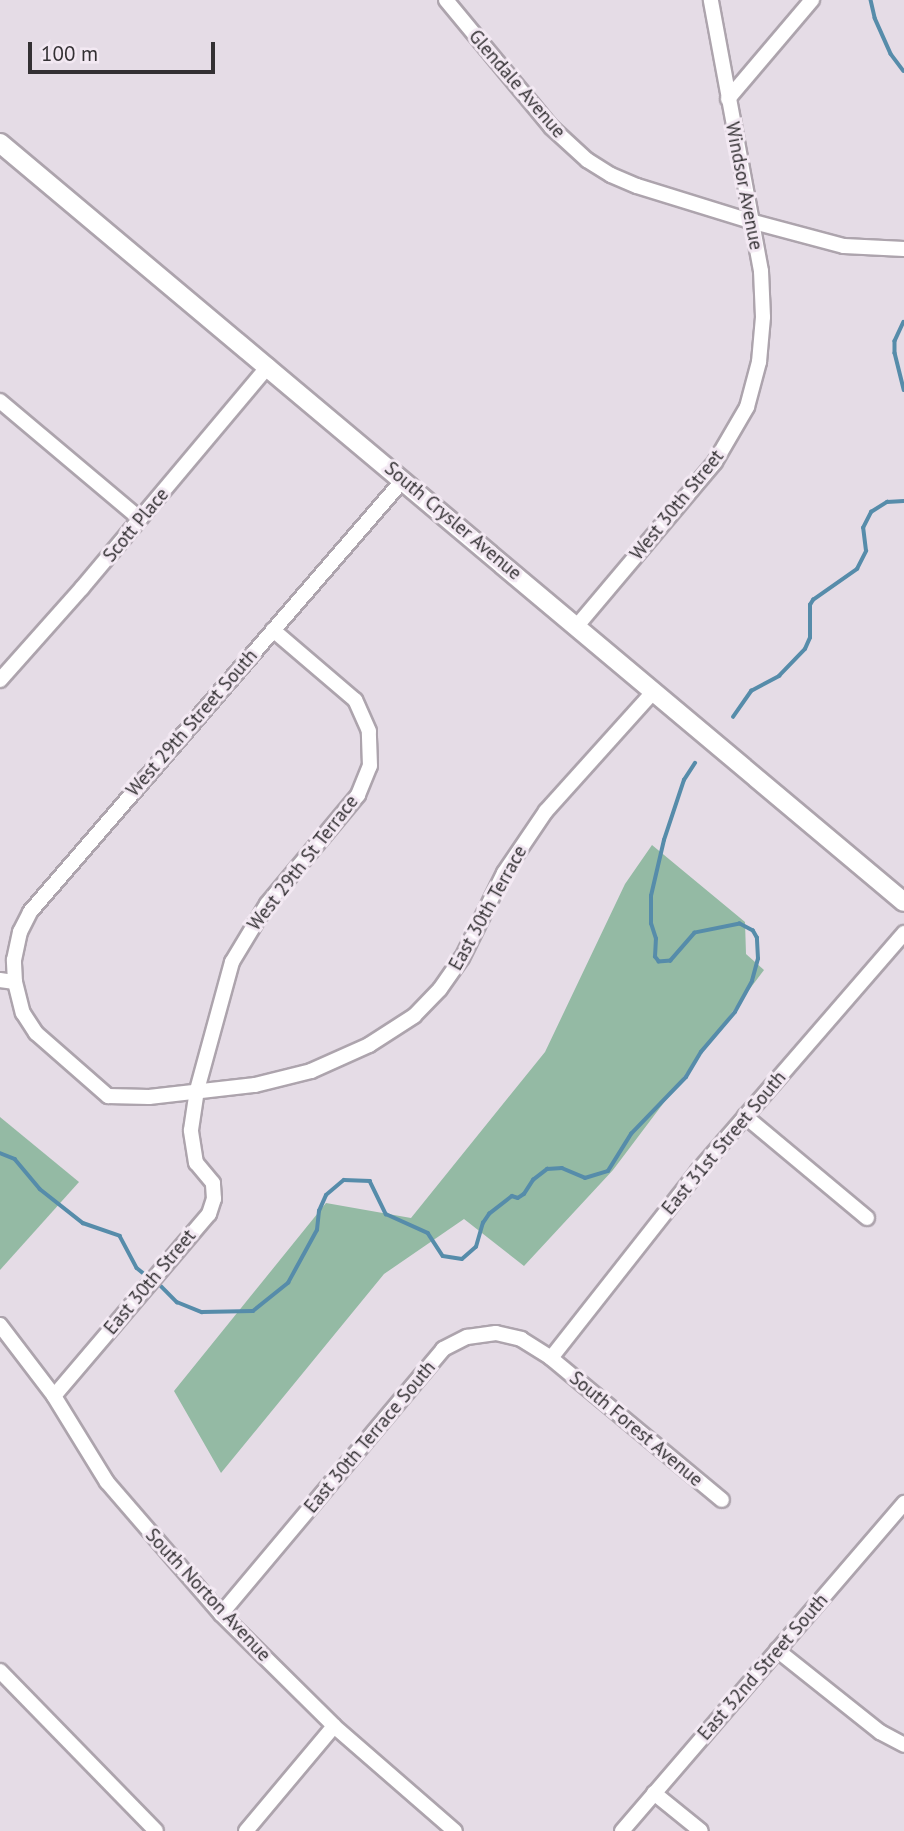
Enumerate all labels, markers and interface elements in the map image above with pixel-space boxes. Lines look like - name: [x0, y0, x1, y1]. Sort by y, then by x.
- street label: Glendale Avenue: [464, 25, 570, 143]
- scale bar: [32, 28, 219, 72]
- text: 100 m: [41, 40, 98, 67]
- street label: Windsor Avenue: [720, 120, 768, 252]
- street label: West 30th Street: [626, 445, 728, 565]
- street label: South Crysler Avenue: [380, 457, 526, 585]
- street label: Scott Place: [98, 483, 174, 567]
- street label: West 29th Street South: [122, 645, 262, 801]
- street label: West 29th St Terrace: [243, 790, 363, 936]
- street label: East 30th Terrace: [444, 841, 532, 975]
- street label: East 31st Street South: [657, 1067, 791, 1219]
- street label: East 30th Street: [99, 1225, 201, 1339]
- street label: East 30th Terrace South: [300, 1356, 440, 1518]
- street label: South Forest Avenue: [565, 1366, 707, 1492]
- street label: South Norton Avenue: [140, 1524, 276, 1666]
- street label: East 32nd Street South: [693, 1589, 833, 1745]

